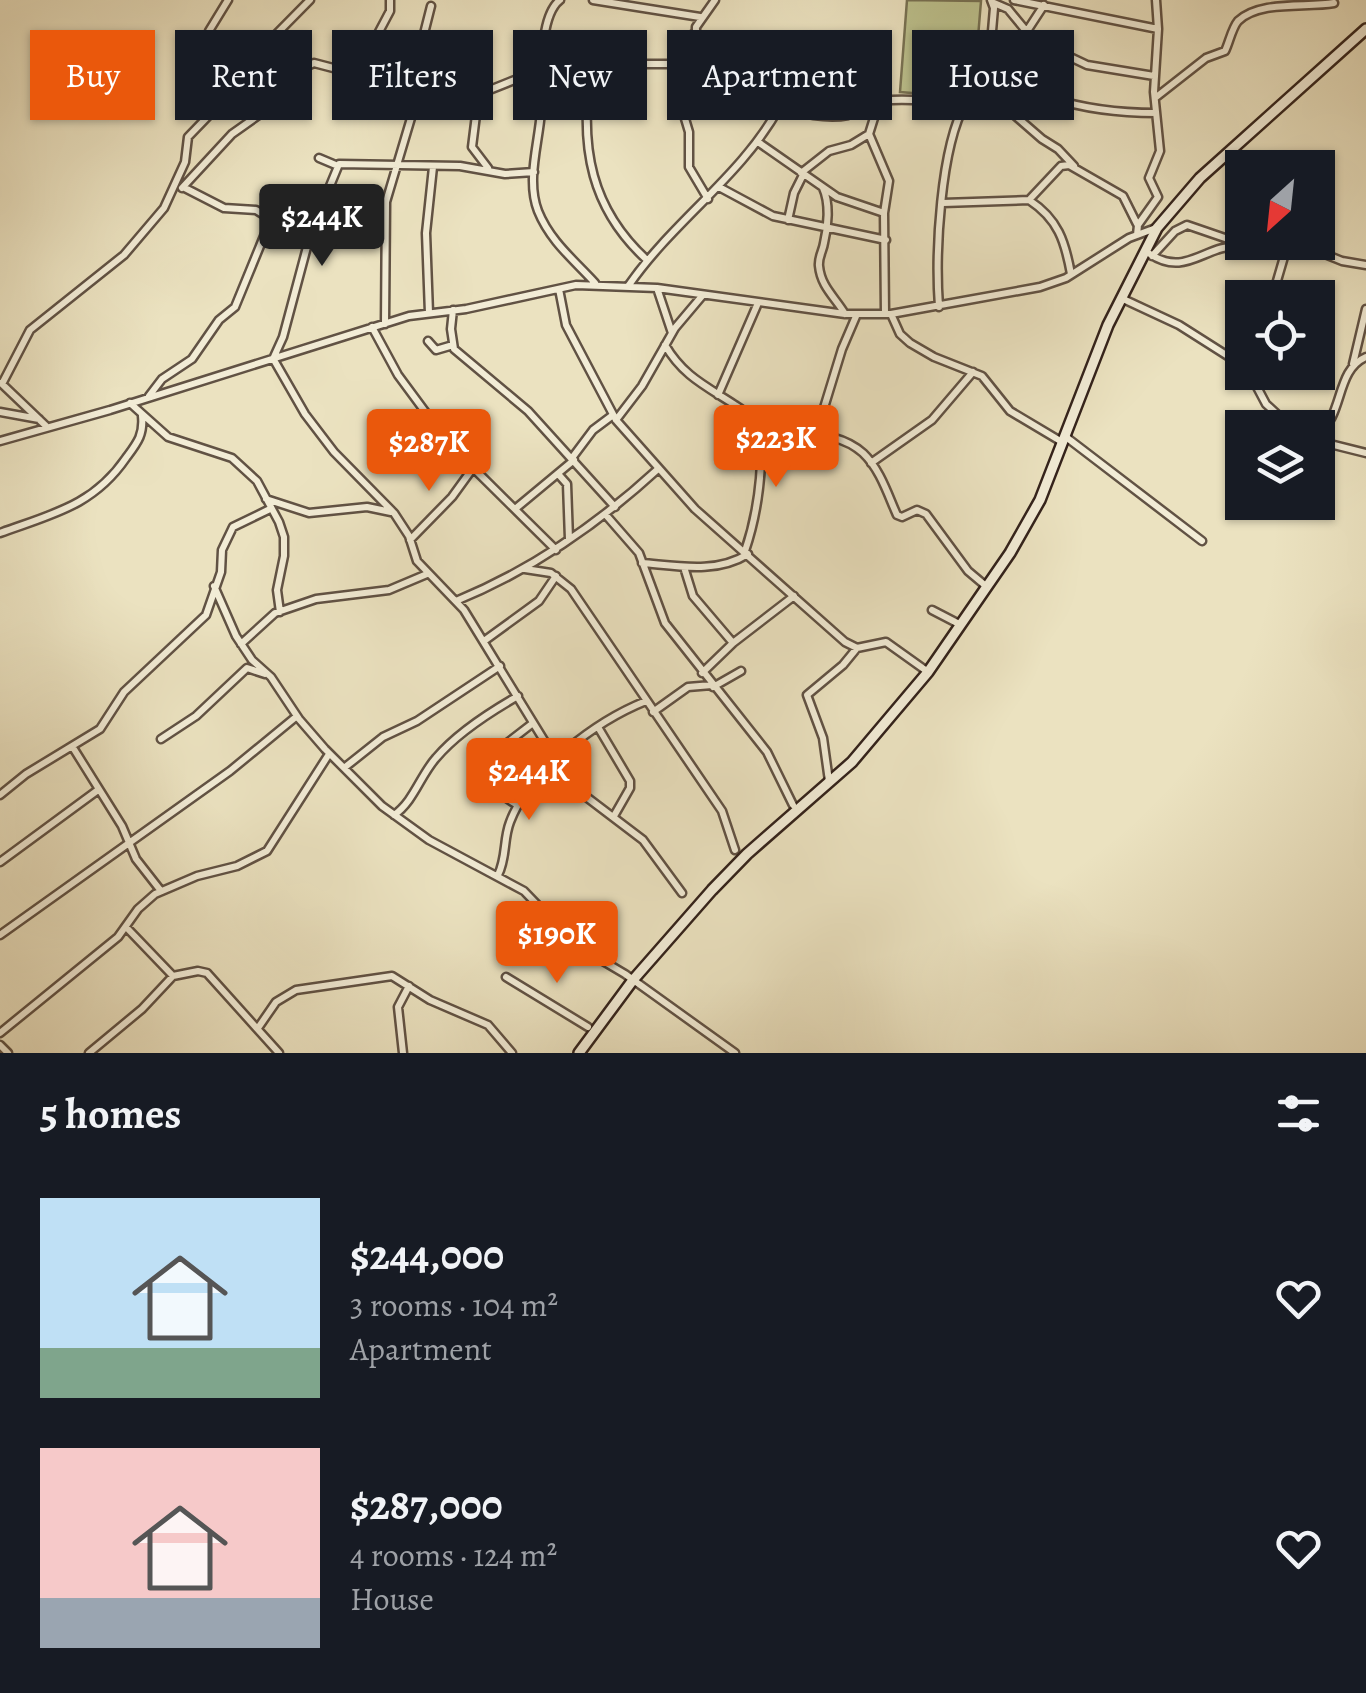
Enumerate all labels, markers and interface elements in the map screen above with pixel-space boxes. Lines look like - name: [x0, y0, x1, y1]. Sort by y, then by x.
- chip: Buy: [30, 30, 155, 120]
- chip: Rent: [175, 30, 312, 120]
- chip: Filters: [332, 30, 493, 120]
- chip: New: [513, 30, 647, 120]
- chip: Apartment: [667, 30, 892, 120]
- chip: House: [912, 30, 1074, 120]
- north arrow: [1225, 150, 1335, 260]
- map controls: [1225, 150, 1335, 520]
- pin: $244K: [252, 184, 392, 269]
- text: $244K: [281, 194, 363, 238]
- button: locate: [1225, 280, 1335, 390]
- pin: $223K: [706, 405, 846, 490]
- pin: $287K: [359, 409, 499, 494]
- button: layers: [1225, 410, 1335, 520]
- text: $223K: [736, 415, 816, 459]
- text: $287K: [389, 419, 469, 463]
- pin: $244K: [459, 738, 599, 823]
- text: $244K: [488, 748, 570, 792]
- pin: $190K: [487, 901, 627, 986]
- text: $190K: [518, 911, 596, 955]
- text: 5 homes: [40, 1085, 181, 1142]
- icon: filters: [1271, 1086, 1326, 1141]
- text: $244,000: [350, 1226, 504, 1283]
- icon: home: [120, 1238, 240, 1358]
- icon: heart: [1271, 1271, 1326, 1326]
- text: 3 rooms · 104 m²: [350, 1283, 558, 1327]
- text: Apartment: [350, 1327, 492, 1371]
- text: $287,000: [350, 1476, 503, 1533]
- icon: home: [120, 1488, 240, 1608]
- icon: heart: [1271, 1521, 1326, 1576]
- text: 4 rooms · 124 m²: [350, 1533, 557, 1577]
- text: House: [350, 1577, 434, 1621]

